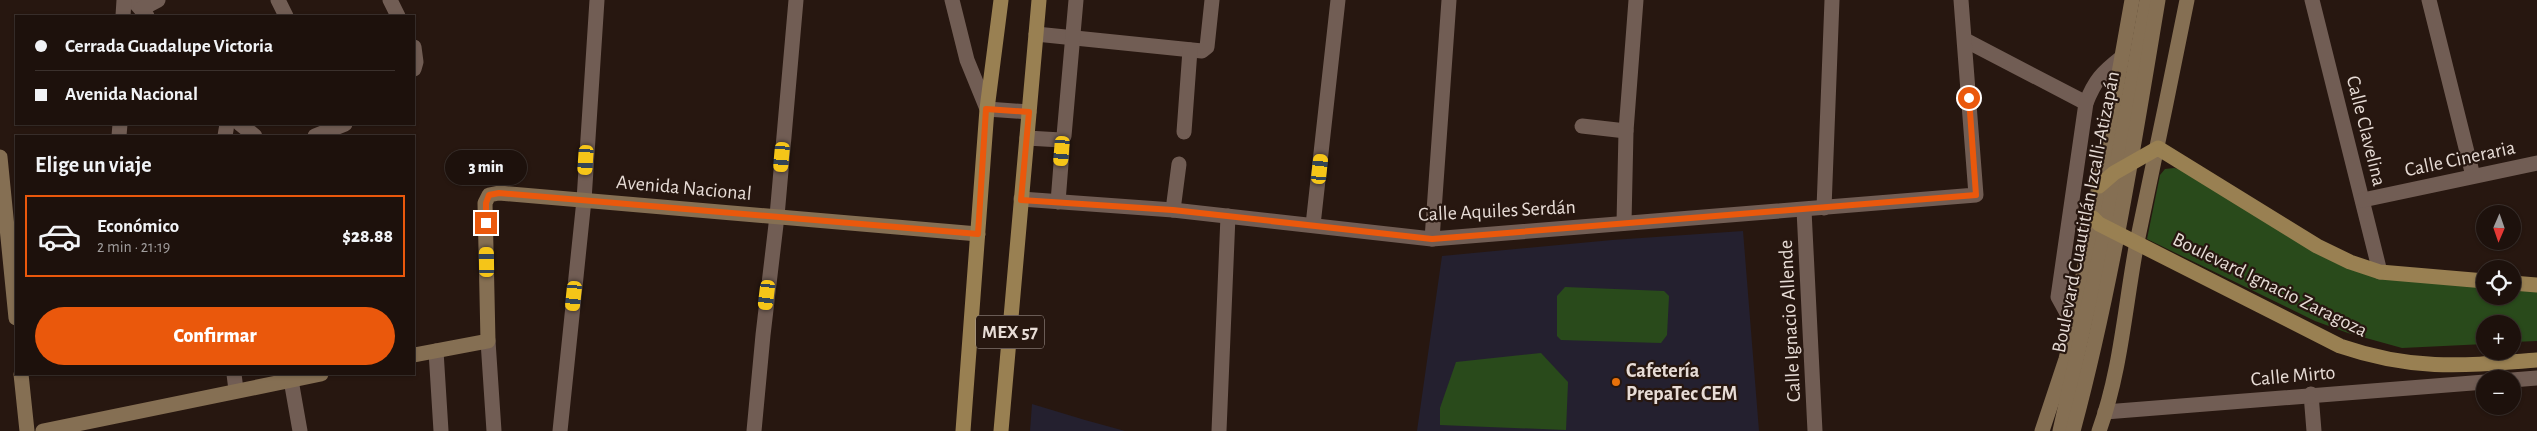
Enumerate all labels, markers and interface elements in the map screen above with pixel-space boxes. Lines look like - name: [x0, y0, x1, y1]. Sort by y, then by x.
- text: Cerrada Guadalupe Victoria: [65, 37, 273, 56]
- street label: Boulevard Cuautitlán Izcalli-Atizapán: [2049, 70, 2123, 354]
- street label: Calle Clavelina: [2343, 74, 2389, 188]
- text: Avenida Nacional: [65, 85, 198, 104]
- route start: [1958, 87, 1980, 109]
- car: [1053, 135, 1070, 167]
- street label: Calle Cineraria: [2403, 138, 2517, 180]
- car: [773, 141, 790, 173]
- car: [577, 145, 594, 175]
- callout: 3 min: [445, 150, 527, 186]
- car: [1310, 153, 1329, 185]
- text: Elige un viaje: [35, 154, 152, 176]
- text: 3 min: [468, 159, 504, 175]
- street label: Avenida Nacional: [615, 172, 753, 204]
- street label: Calle Aquiles Serdán: [1418, 197, 1576, 225]
- north arrow: [2476, 205, 2521, 250]
- map controls: [2476, 205, 2521, 415]
- route end: [475, 212, 497, 234]
- icon: car: [37, 214, 82, 259]
- text: Económico: [97, 217, 179, 236]
- text: $28.88: [342, 227, 393, 246]
- street label: Boulevard Ignacio Zaragoza: [2170, 229, 2370, 341]
- text: 2 min · 21:19: [97, 239, 170, 255]
- street label: Calle Ignacio Allende: [1776, 239, 1804, 403]
- car: [479, 247, 494, 277]
- button: locate: [2476, 260, 2521, 305]
- car: [757, 279, 776, 311]
- car: [564, 280, 583, 312]
- button: Confirmar: [35, 307, 395, 365]
- button: +: [2476, 315, 2521, 360]
- road number: MEX 57: [976, 316, 1044, 348]
- place label: Cafetería PrepaTec CEM: [1626, 361, 1737, 404]
- street label: Calle Mirto: [2250, 362, 2336, 390]
- button: −: [2476, 370, 2521, 415]
- marker: Cafetería PrepaTec CEM: [1610, 376, 1622, 388]

